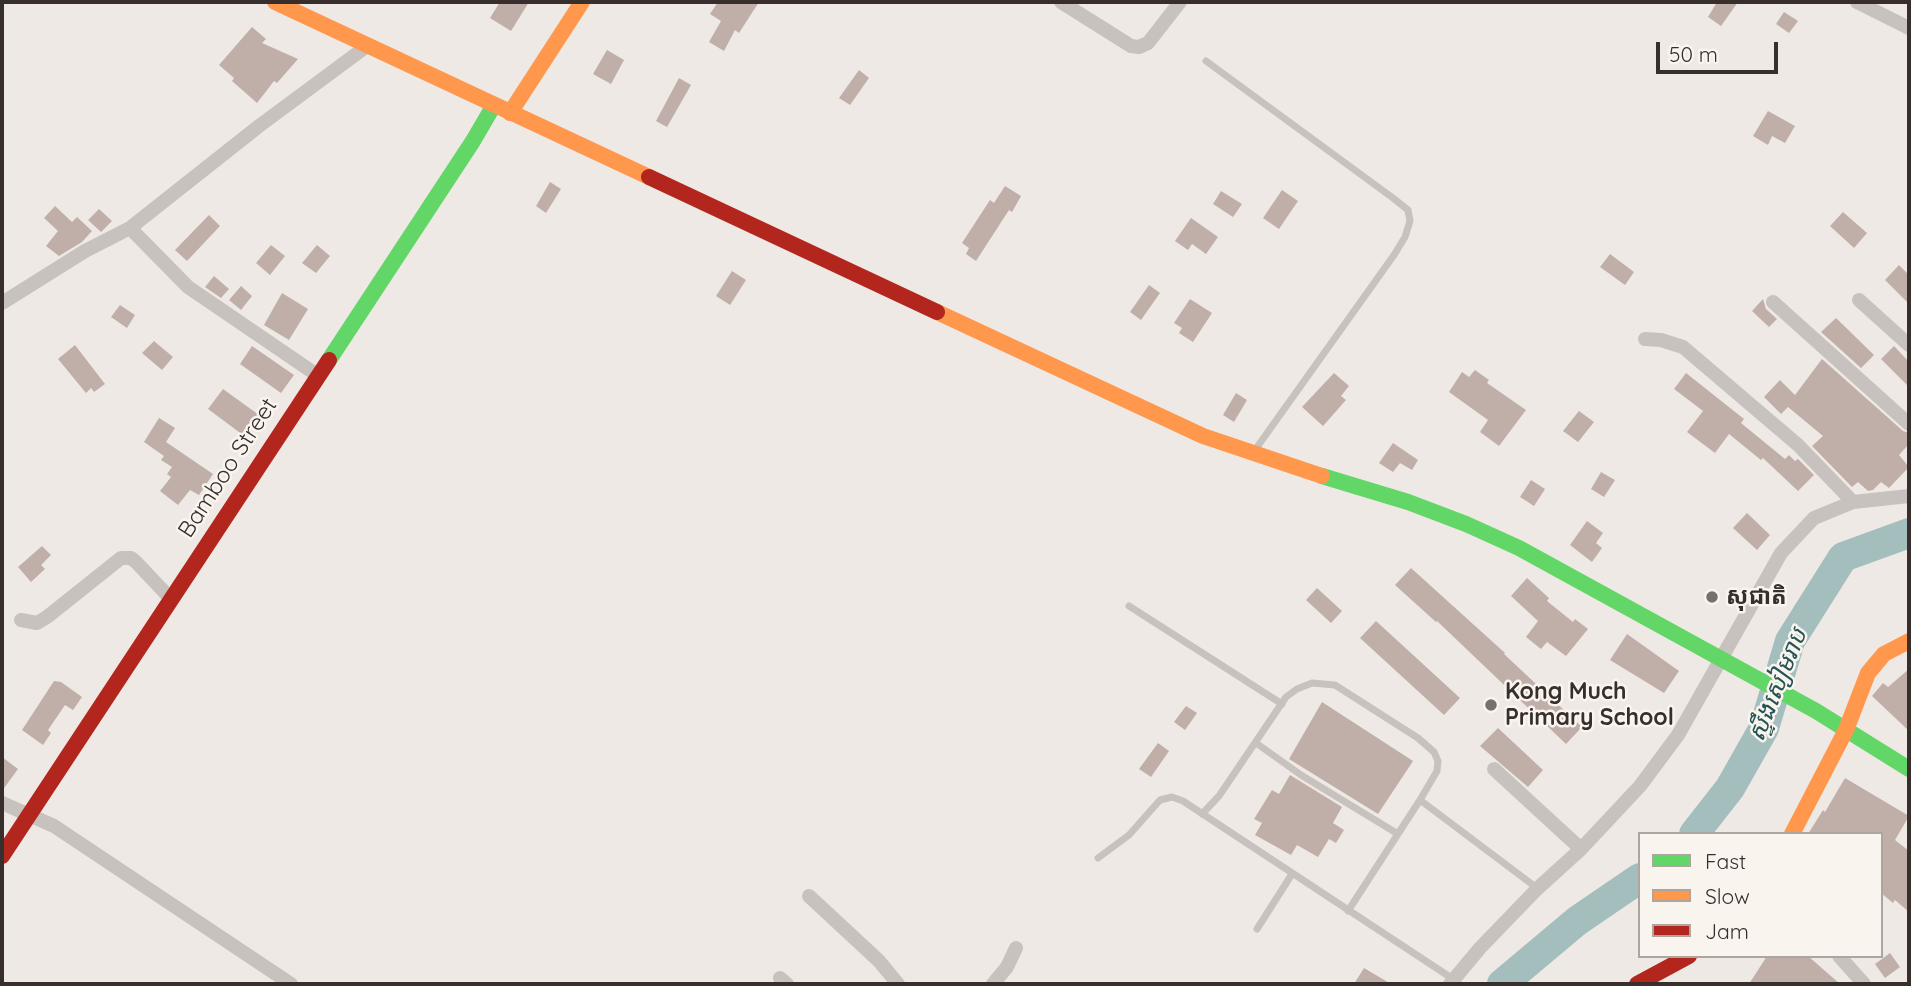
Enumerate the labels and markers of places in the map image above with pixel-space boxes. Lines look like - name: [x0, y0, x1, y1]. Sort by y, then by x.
- place label: សុជាតិ: [1726, 583, 1787, 611]
- marker: សុជាតិ: [1704, 589, 1720, 605]
- place label: Kong Much Primary School: [1505, 678, 1674, 732]
- marker: Kong Much Primary School: [1483, 697, 1499, 713]

